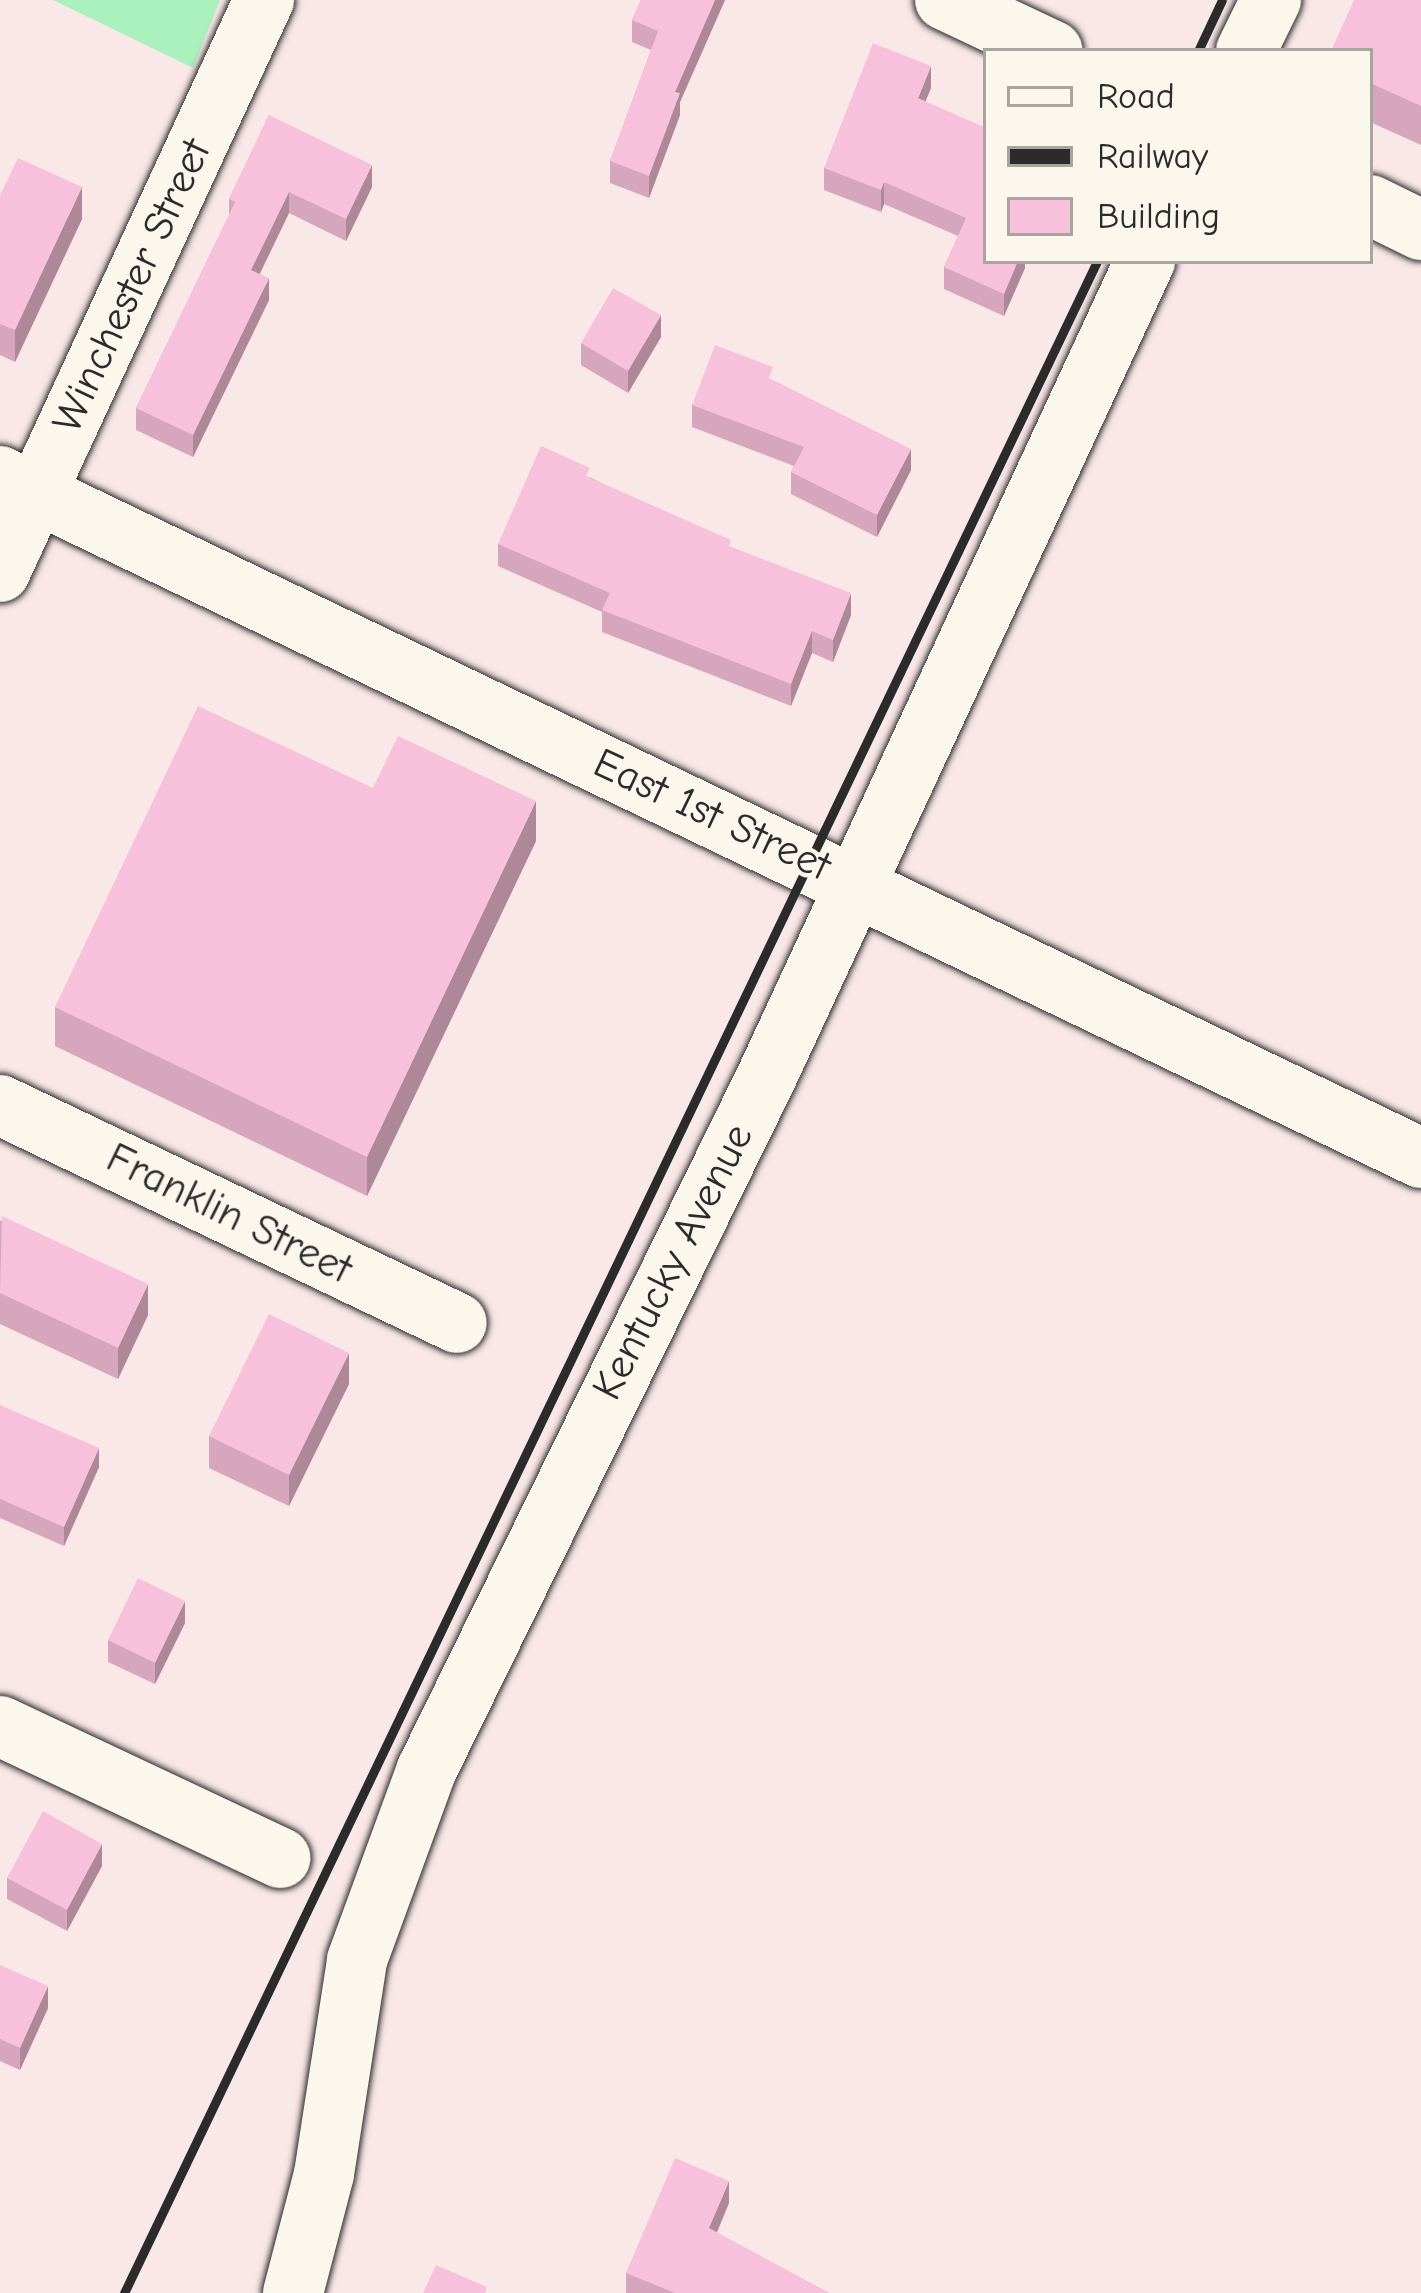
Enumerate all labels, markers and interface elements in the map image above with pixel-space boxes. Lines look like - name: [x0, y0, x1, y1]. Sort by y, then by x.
- legend: [983, 48, 1373, 264]
- text: Road: [1097, 76, 1175, 117]
- street label: Winchester Street: [42, 131, 222, 441]
- text: Railway: [1097, 136, 1208, 177]
- text: Building: [1097, 196, 1220, 237]
- street label: East 1st Street: [585, 738, 839, 892]
- street label: Kentucky Avenue: [582, 1116, 764, 1408]
- street label: Franklin Street: [98, 1133, 360, 1295]

